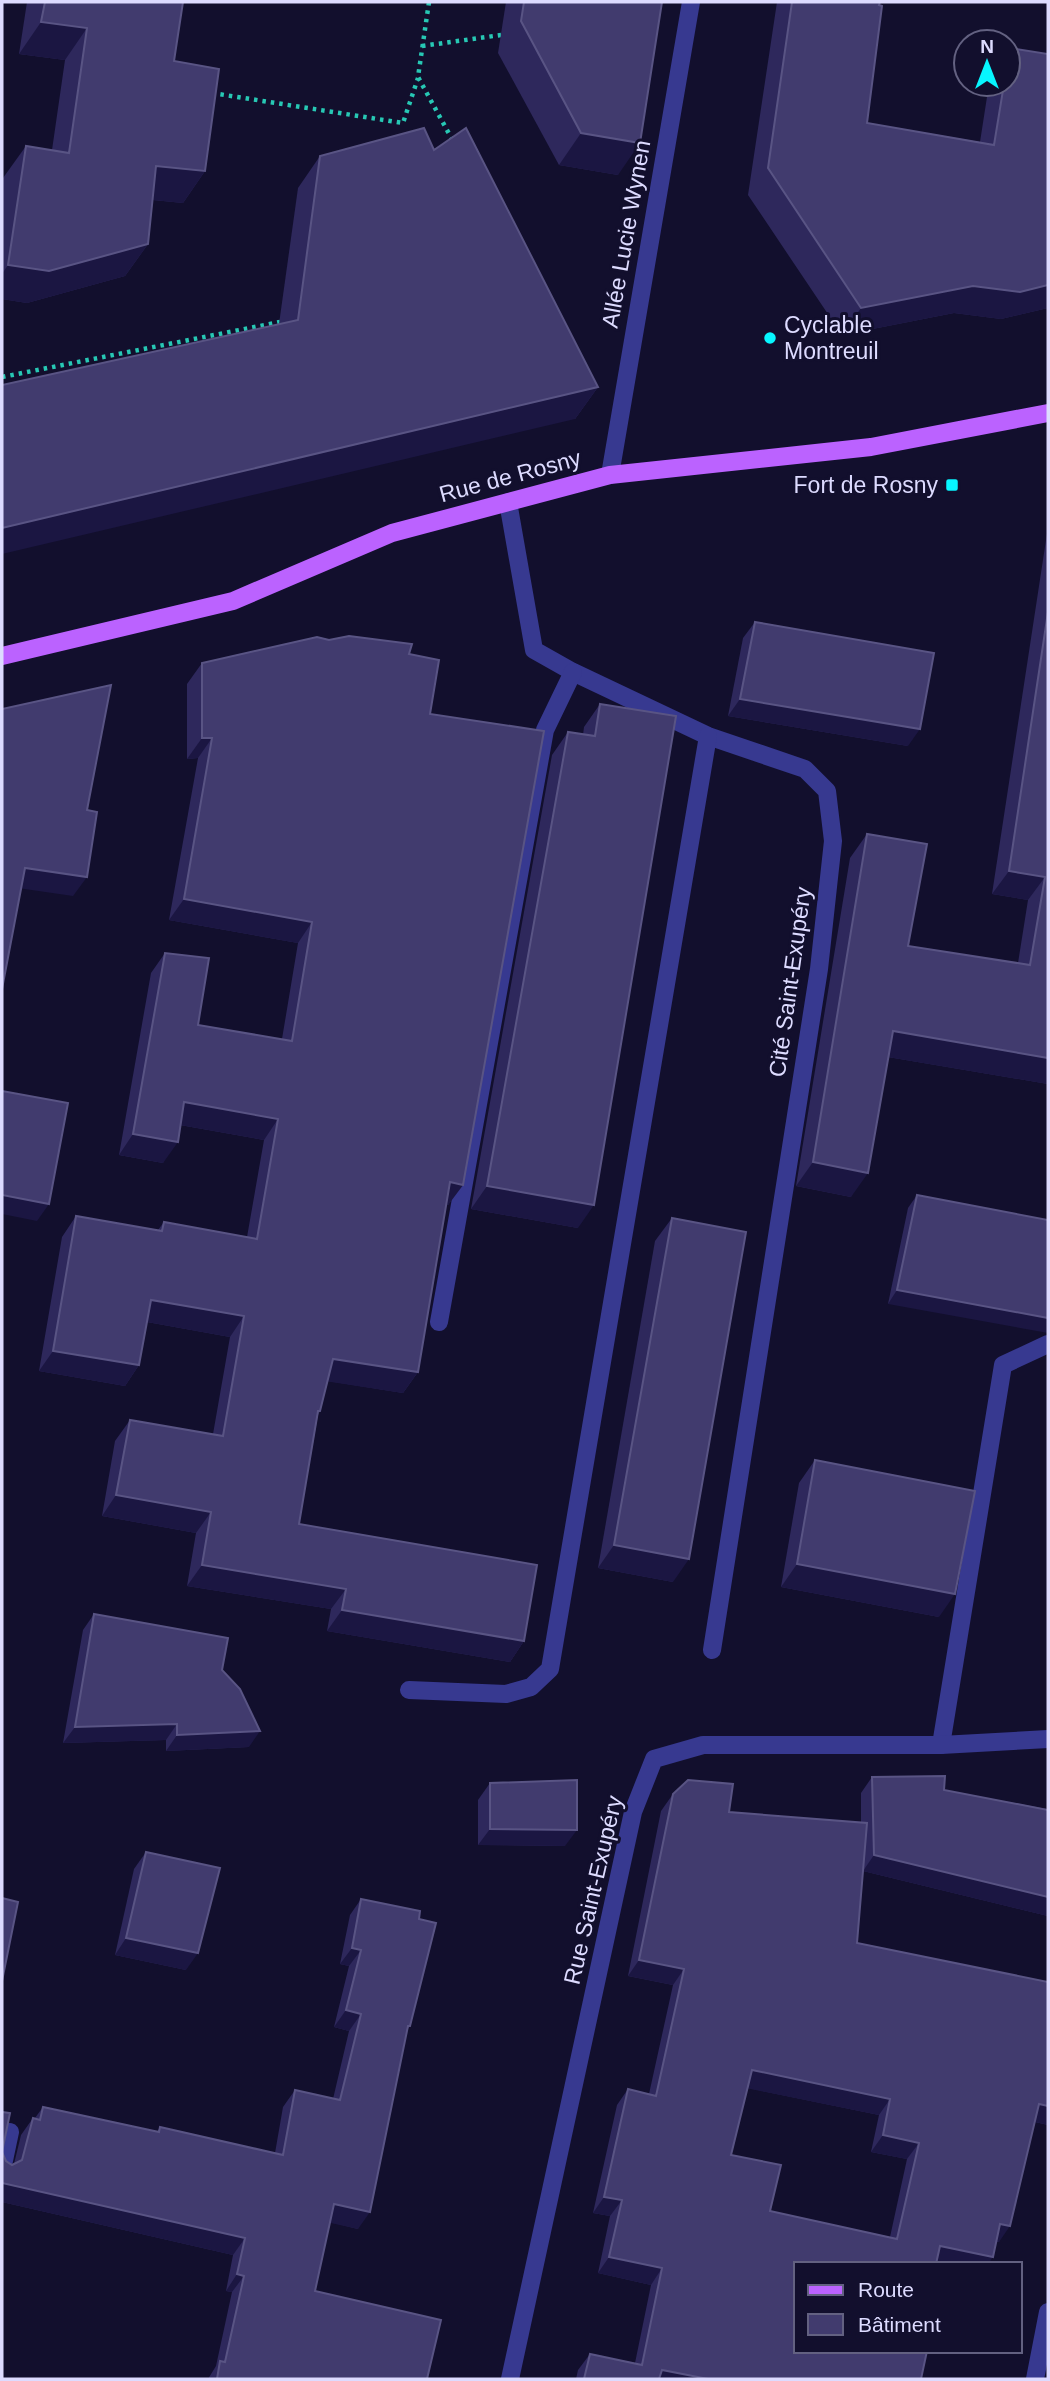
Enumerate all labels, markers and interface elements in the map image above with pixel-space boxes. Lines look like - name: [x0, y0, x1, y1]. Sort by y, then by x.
- north arrow: [952, 28, 1022, 98]
- text: N: [980, 36, 994, 57]
- street label: Allée Lucie Wynen: [597, 138, 655, 330]
- place label: Cyclable Montreuil: [784, 312, 879, 364]
- marker: Cyclable Montreuil: [762, 330, 778, 346]
- street label: Rue de Rosny: [436, 444, 584, 507]
- place label: Fort de Rosny: [794, 472, 938, 498]
- marker: Fort de Rosny: [944, 477, 960, 493]
- street label: Cité Saint-Exupéry: [764, 885, 816, 1079]
- street label: Rue Saint-Exupéry: [559, 1793, 627, 1987]
- legend: [794, 2262, 1022, 2353]
- text: Route: [858, 2278, 914, 2301]
- text: Bâtiment: [858, 2313, 941, 2336]

